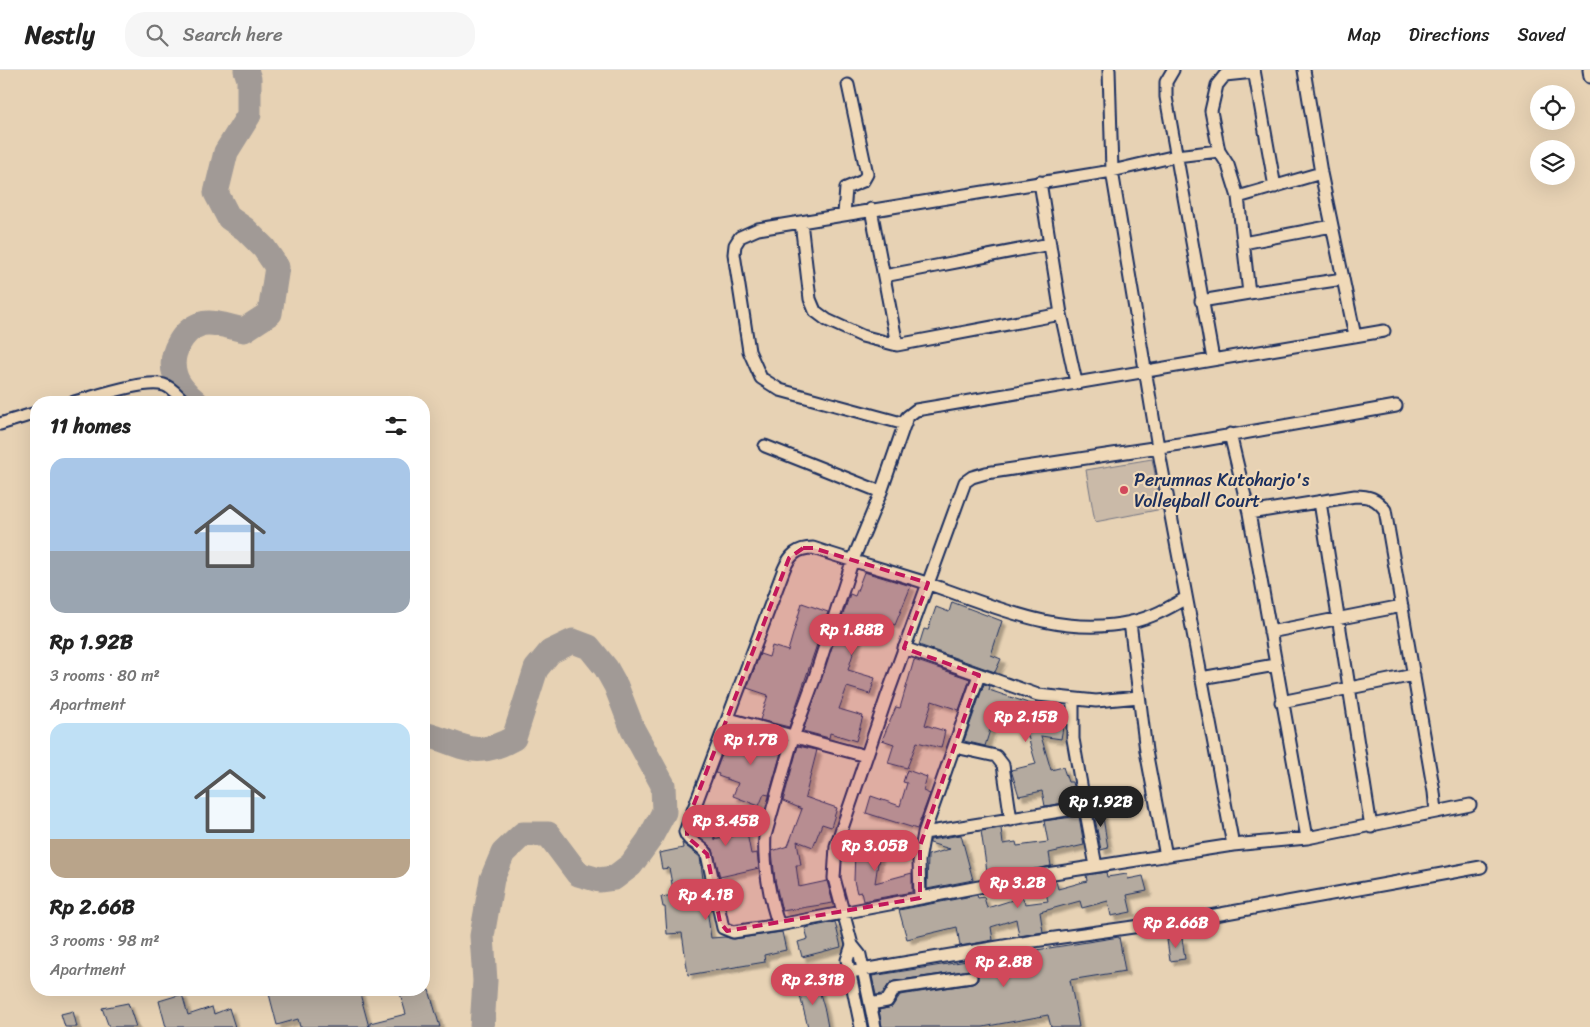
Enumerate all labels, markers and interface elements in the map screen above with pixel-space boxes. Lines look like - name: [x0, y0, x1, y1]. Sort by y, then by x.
- search box: [125, 12, 475, 57]
- text: Nestly: [25, 14, 95, 56]
- text: Search here: [183, 18, 283, 51]
- text: Map: [1348, 19, 1381, 51]
- text: Directions: [1409, 19, 1490, 51]
- text: Saved: [1518, 19, 1565, 51]
- icon: search: [143, 21, 171, 49]
- map controls: [1530, 85, 1575, 185]
- button: locate: [1530, 85, 1575, 130]
- button: layers: [1530, 140, 1575, 185]
- text: 11 homes: [50, 407, 131, 445]
- icon: filters: [382, 412, 410, 440]
- place label: Perumnas Kutoharjo's Volleyball Court: [1134, 464, 1310, 517]
- marker: Perumnas Kutoharjo's Volleyball Court: [1118, 484, 1130, 496]
- icon: home: [185, 491, 275, 581]
- pin: Rp 1.88B: [800, 614, 904, 656]
- text: Rp 1.88B: [820, 615, 884, 644]
- text: Rp 1.92B: [50, 623, 133, 661]
- text: 3 rooms · 80 m²: [50, 661, 160, 690]
- text: Apartment: [50, 690, 126, 719]
- pin: Rp 2.15B: [974, 700, 1078, 743]
- text: Rp 2.15B: [994, 702, 1058, 731]
- pin: Rp 1.7B: [705, 724, 797, 766]
- text: Rp 1.7B: [724, 725, 778, 754]
- icon: home: [185, 756, 275, 846]
- pin: Rp 1.92B: [1049, 786, 1153, 828]
- text: Rp 1.92B: [1069, 787, 1133, 816]
- pin: Rp 3.45B: [674, 804, 778, 847]
- text: Rp 3.45B: [693, 806, 759, 835]
- pin: Rp 3.05B: [823, 830, 927, 872]
- text: Rp 3.05B: [842, 831, 908, 860]
- pin: Rp 3.2B: [972, 866, 1064, 909]
- text: Rp 3.2B: [990, 868, 1046, 897]
- pin: Rp 4.1B: [660, 878, 752, 921]
- text: Rp 4.1B: [679, 880, 733, 909]
- text: Rp 2.66B: [50, 888, 135, 926]
- pin: Rp 2.66B: [1124, 906, 1228, 949]
- text: Rp 2.66B: [1144, 908, 1208, 937]
- text: 3 rooms · 98 m²: [50, 926, 159, 955]
- pin: Rp 2.8B: [958, 946, 1050, 988]
- text: Rp 2.8B: [976, 947, 1032, 976]
- text: Apartment: [50, 955, 126, 984]
- pin: Rp 2.31B: [761, 964, 865, 1006]
- text: Rp 2.31B: [782, 965, 844, 994]

